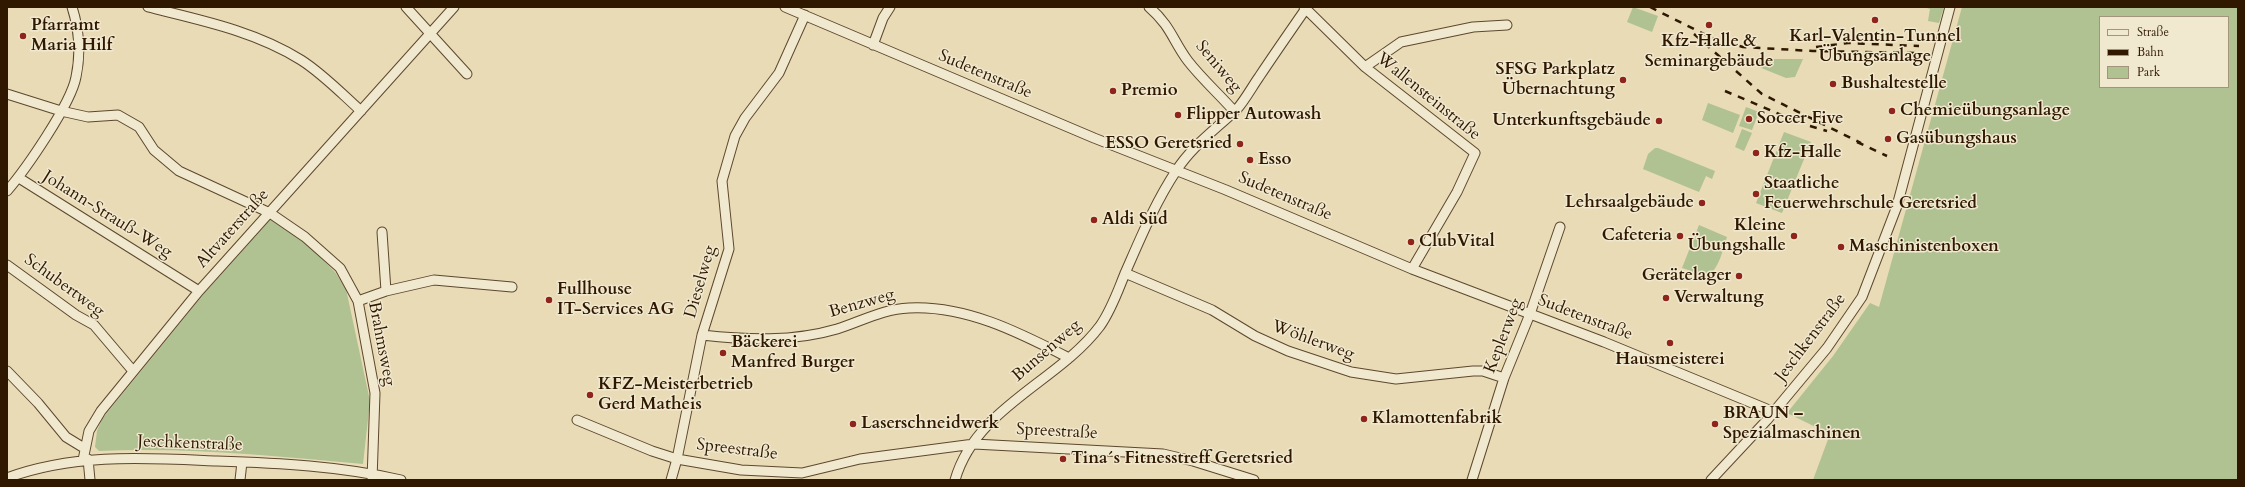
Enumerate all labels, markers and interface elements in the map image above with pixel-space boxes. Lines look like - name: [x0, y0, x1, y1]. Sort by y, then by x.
- marker: Karl-Valentin-Tunnel Übungsanlage: [1870, 15, 1880, 25]
- place label: Pfarramt Maria Hilf: [31, 16, 112, 56]
- legend: [2099, 16, 2229, 88]
- marker: Kfz-Halle & Seminargebäude: [1704, 20, 1714, 30]
- text: Straße: [2137, 24, 2169, 40]
- place label: Karl-Valentin-Tunnel Übungsanlage: [1789, 27, 1961, 67]
- marker: Pfarramt Maria Hilf: [18, 31, 28, 41]
- place label: Kfz-Halle & Seminargebäude: [1645, 32, 1773, 72]
- street label: Seniweg: [1190, 37, 1246, 97]
- text: Bahn: [2137, 44, 2164, 60]
- street label: Sudetenstraße: [935, 46, 1035, 104]
- street label: Wallensteinstraße: [1372, 49, 1484, 145]
- place label: SFSG Parkplatz Übernachtung: [1495, 60, 1615, 100]
- text: Park: [2137, 64, 2160, 80]
- place label: Bushaltestelle: [1841, 74, 1947, 94]
- marker: SFSG Parkplatz Übernachtung: [1618, 75, 1628, 85]
- marker: Bushaltestelle: [1828, 79, 1838, 89]
- place label: Premio: [1121, 81, 1178, 101]
- marker: Premio: [1108, 86, 1118, 96]
- place label: Chemieübungsanlage: [1900, 101, 2070, 121]
- place label: Flipper Autowash: [1186, 105, 1321, 125]
- marker: Chemieübungsanlage: [1887, 106, 1897, 116]
- place label: Soccer Five: [1757, 109, 1843, 129]
- marker: Flipper Autowash: [1173, 110, 1183, 120]
- place label: Unterkunftsgebäude: [1492, 111, 1651, 131]
- marker: Soccer Five: [1744, 114, 1754, 124]
- marker: Unterkunftsgebäude: [1654, 116, 1664, 126]
- place label: Gasübungshaus: [1896, 129, 2017, 149]
- place label: ESSO Geretsried: [1105, 134, 1232, 154]
- marker: Gasübungshaus: [1883, 134, 1893, 144]
- marker: ESSO Geretsried: [1235, 139, 1245, 149]
- place label: Kfz-Halle: [1764, 143, 1842, 163]
- marker: Kfz-Halle: [1751, 148, 1761, 158]
- place label: Esso: [1258, 150, 1291, 170]
- marker: Esso: [1245, 155, 1255, 165]
- street label: Johann-Strauß-Weg: [38, 167, 176, 263]
- street label: Sudetenstraße: [1235, 168, 1335, 226]
- place label: Staatliche Feuerwehrschule Geretsried: [1764, 174, 1977, 214]
- street label: Altvaterstraße: [192, 185, 274, 273]
- marker: Staatliche Feuerwehrschule Geretsried: [1751, 189, 1761, 199]
- place label: Lehrsaalgebäude: [1565, 193, 1694, 213]
- marker: Lehrsaalgebäude: [1697, 198, 1707, 208]
- place label: Aldi Süd: [1102, 210, 1168, 230]
- marker: Aldi Süd: [1089, 215, 1099, 225]
- place label: Kleine Übungshalle: [1688, 216, 1786, 256]
- place label: Cafeteria: [1602, 226, 1672, 246]
- marker: Cafeteria: [1675, 231, 1685, 241]
- marker: Kleine Übungshalle: [1789, 231, 1799, 241]
- place label: ClubVital: [1419, 232, 1495, 252]
- marker: ClubVital: [1406, 237, 1416, 247]
- place label: Maschinistenboxen: [1849, 237, 1999, 257]
- marker: Maschinistenboxen: [1836, 242, 1846, 252]
- street label: Dieselweg: [681, 243, 721, 321]
- street label: Schubertweg: [20, 250, 108, 322]
- place label: Gerätelager: [1642, 266, 1731, 286]
- marker: Gerätelager: [1734, 271, 1744, 281]
- place label: Fullhouse IT-Services AG: [557, 280, 674, 320]
- street label: Benzweg: [827, 285, 897, 323]
- place label: Verwaltung: [1674, 288, 1764, 308]
- street label: Jeschkenstraße: [1771, 290, 1851, 386]
- street label: Sudetenstraße: [1535, 291, 1635, 345]
- marker: Verwaltung: [1661, 293, 1671, 303]
- marker: Fullhouse IT-Services AG: [544, 295, 554, 305]
- street label: Keplerweg: [1480, 296, 1528, 376]
- street label: Brahmsweg: [363, 300, 399, 388]
- street label: Bunsenweg: [1008, 316, 1086, 386]
- street label: Wöhlerweg: [1269, 317, 1357, 365]
- place label: Bäckerei Manfred Burger: [731, 333, 855, 373]
- marker: Hausmeisterei: [1665, 338, 1675, 348]
- marker: Bäckerei Manfred Burger: [718, 348, 728, 358]
- place label: Hausmeisterei: [1615, 350, 1725, 370]
- place label: KFZ-Meisterbetrieb Gerd Matheis: [598, 375, 753, 415]
- marker: KFZ-Meisterbetrieb Gerd Matheis: [585, 390, 595, 400]
- place label: BRAUN – Spezialmaschinen: [1723, 404, 1861, 444]
- place label: Klamottenfabrik: [1372, 409, 1502, 429]
- place label: Laserschneidwerk: [861, 414, 999, 434]
- marker: Klamottenfabrik: [1359, 414, 1369, 424]
- marker: Laserschneidwerk: [848, 419, 858, 429]
- marker: BRAUN – Spezialmaschinen: [1710, 419, 1720, 429]
- street label: Spreestraße: [1016, 420, 1098, 444]
- street label: Jeschkenstraße: [137, 432, 243, 456]
- street label: Spreestraße: [695, 435, 779, 465]
- place label: Tina´s Fitnesstreff Geretsried: [1071, 449, 1293, 469]
- marker: Tina´s Fitnesstreff Geretsried: [1058, 454, 1068, 464]

